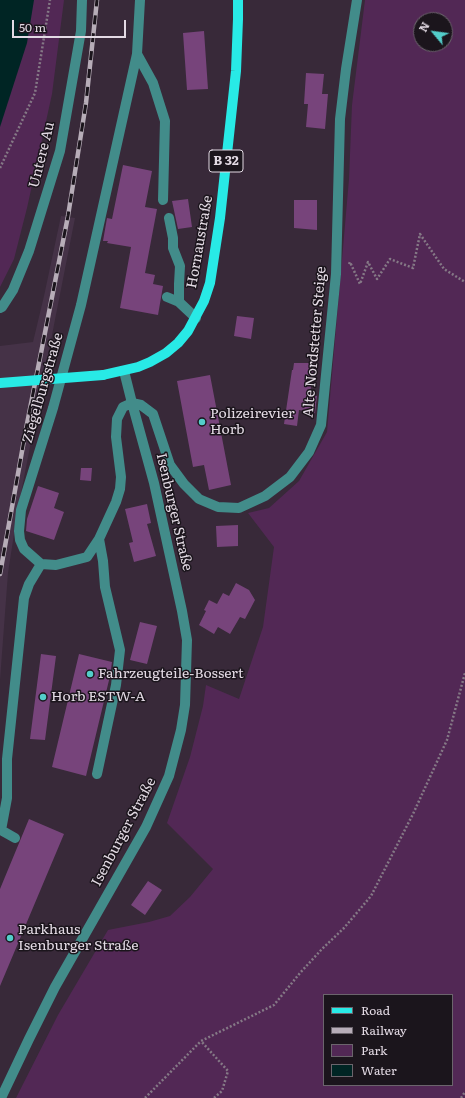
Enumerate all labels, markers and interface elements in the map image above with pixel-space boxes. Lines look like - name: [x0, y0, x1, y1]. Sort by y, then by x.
- scale bar: [14, 12, 128, 38]
- north arrow: [413, 12, 453, 52]
- text: 50 m: [19, 18, 46, 36]
- text: N: [414, 19, 433, 35]
- street label: Untere Au: [26, 120, 58, 190]
- road number: B 32: [209, 150, 243, 172]
- street label: Hornaustraße: [184, 194, 216, 290]
- street label: Alte Nordstetter Steige: [300, 266, 330, 418]
- street label: Ziegelburgstraße: [19, 331, 67, 445]
- place label: Polizeirevier Horb: [210, 406, 295, 438]
- marker: Polizeirevier Horb: [197, 417, 207, 427]
- street label: Isenburger Straße: [152, 451, 196, 573]
- place label: Fahrzeugteile-Bossert: [98, 666, 244, 682]
- marker: Fahrzeugteile-Bossert: [85, 669, 95, 679]
- place label: Horb ESTW-A: [51, 689, 145, 705]
- marker: Horb ESTW-A: [38, 692, 48, 702]
- street label: Isenburger Straße: [88, 775, 160, 889]
- place label: Parkhaus Isenburger Straße: [18, 922, 139, 954]
- marker: Parkhaus Isenburger Straße: [5, 933, 15, 943]
- legend: [323, 994, 453, 1086]
- text: Road: [361, 1001, 390, 1019]
- text: Railway: [361, 1021, 407, 1039]
- text: Park: [361, 1041, 387, 1059]
- text: Water: [361, 1061, 397, 1079]

